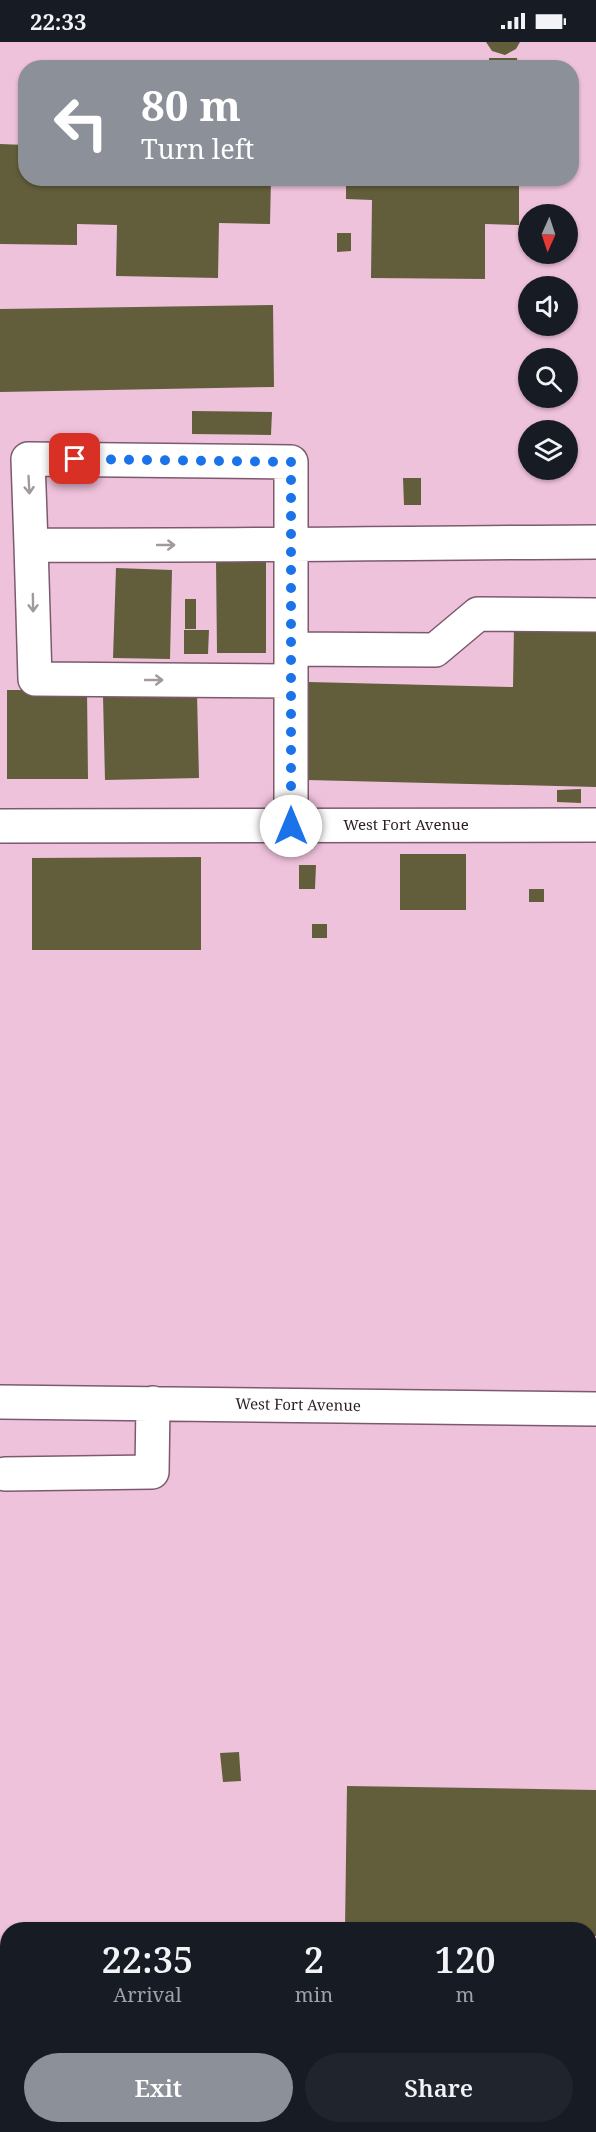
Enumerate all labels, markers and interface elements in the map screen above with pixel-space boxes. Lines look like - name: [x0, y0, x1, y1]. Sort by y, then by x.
- text: 22:33: [30, 6, 86, 36]
- text: 80 m: [141, 76, 241, 133]
- icon: left: [42, 84, 120, 162]
- text: Turn left: [141, 130, 254, 167]
- north arrow: [518, 204, 578, 264]
- map controls: [518, 204, 578, 480]
- button: sound: [518, 276, 578, 336]
- button: search: [518, 348, 578, 408]
- button: layers: [518, 420, 578, 480]
- pin: [49, 433, 100, 484]
- icon: arrive: [58, 442, 91, 475]
- one-way arrow: [23, 474, 34, 494]
- one-way arrow: [156, 539, 176, 551]
- one-way arrow: [27, 593, 39, 613]
- one-way arrow: [143, 674, 163, 686]
- position arrow: [259, 794, 323, 858]
- street label: West Fort Avenue: [343, 814, 469, 834]
- street label: West Fort Avenue: [235, 1393, 361, 1415]
- text: 22:35: [102, 1935, 193, 1984]
- text: 2: [304, 1935, 324, 1984]
- text: 120: [435, 1935, 495, 1984]
- text: Arrival: [113, 1981, 182, 2008]
- text: min: [295, 1981, 333, 2008]
- text: m: [456, 1981, 474, 2008]
- button: Exit: [24, 2053, 293, 2122]
- button: Share: [305, 2053, 573, 2122]

